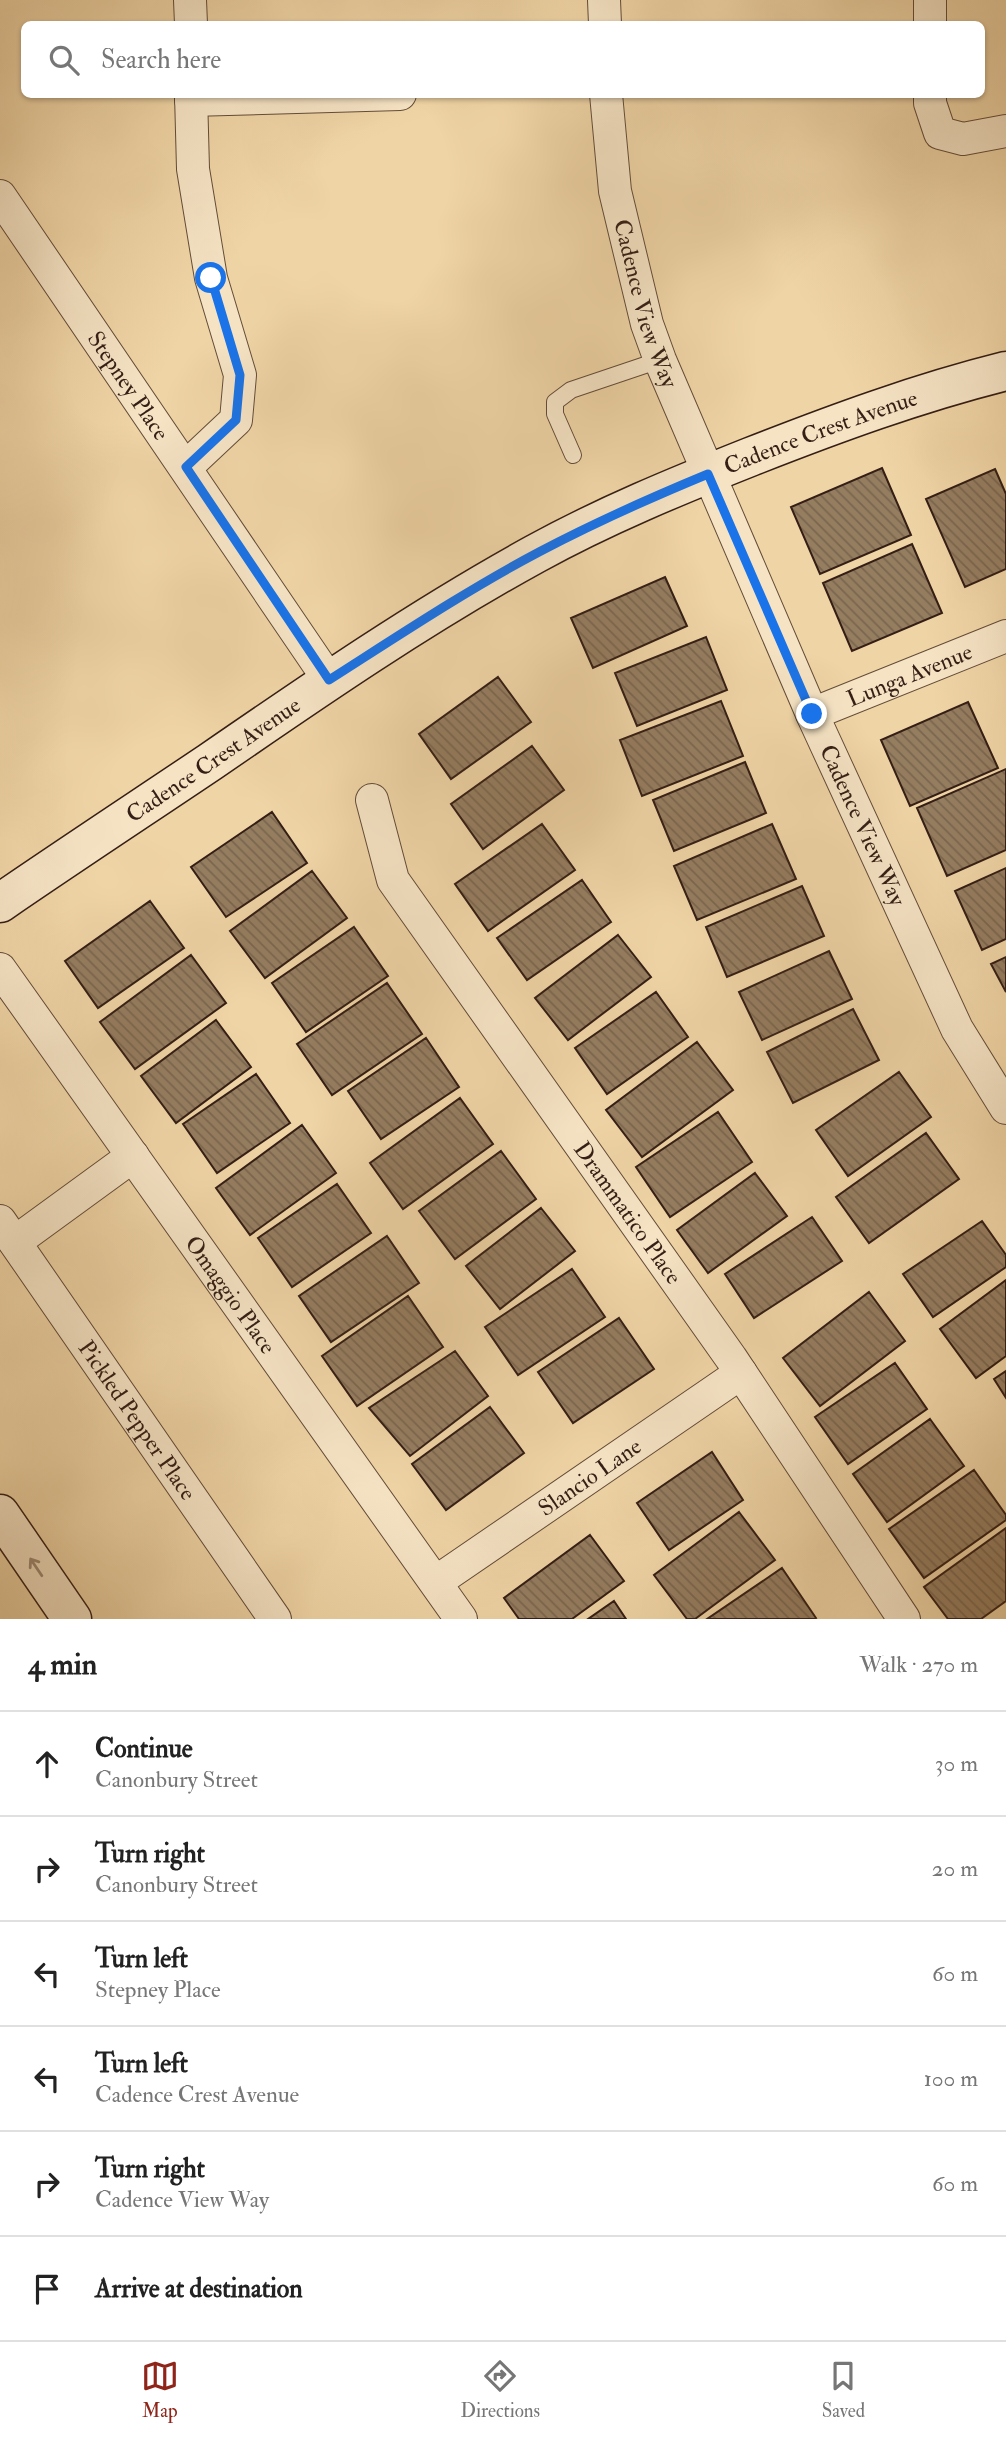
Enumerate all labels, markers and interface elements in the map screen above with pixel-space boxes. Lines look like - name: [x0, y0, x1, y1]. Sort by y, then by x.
- search box: [21, 21, 985, 98]
- icon: search: [45, 41, 83, 79]
- text: Search here: [101, 44, 221, 76]
- street label: Cadence View Way: [607, 216, 685, 393]
- route start: [195, 262, 226, 293]
- street label: Stepney Place: [81, 326, 176, 446]
- street label: Cadence Crest Avenue: [720, 383, 921, 481]
- street label: Lunga Avenue: [843, 637, 977, 713]
- street label: Cadence Crest Avenue: [121, 690, 306, 829]
- route end: [796, 698, 827, 729]
- street label: Cadence View Way: [813, 740, 913, 911]
- street label: Drammatico Place: [567, 1136, 688, 1290]
- street label: Omaggio Place: [179, 1230, 282, 1360]
- street label: Pickled Pepper Place: [72, 1335, 203, 1506]
- street label: Slancio Lane: [533, 1432, 647, 1523]
- one-way arrow: [29, 1558, 43, 1577]
- text: 4 min: [28, 1646, 97, 1683]
- text: Walk · 270 m: [859, 1650, 978, 1679]
- text: Continue: [95, 1733, 193, 1765]
- icon: ahead: [28, 1745, 66, 1783]
- text: 30 m: [935, 1749, 978, 1778]
- text: Canonbury Street: [95, 1765, 258, 1794]
- text: Turn right: [95, 1838, 205, 1870]
- icon: right: [28, 1850, 66, 1888]
- text: 20 m: [932, 1854, 978, 1883]
- text: Canonbury Street: [95, 1870, 258, 1899]
- text: Turn left: [95, 1943, 188, 1975]
- icon: left: [28, 1955, 66, 1993]
- text: 60 m: [932, 1959, 978, 1988]
- text: Stepney Place: [95, 1975, 221, 2004]
- text: Turn left: [95, 2048, 188, 2080]
- icon: left: [28, 2060, 66, 2098]
- text: 100 m: [924, 2064, 978, 2093]
- text: Cadence Crest Avenue: [95, 2080, 299, 2109]
- text: Turn right: [95, 2153, 205, 2185]
- icon: right: [28, 2165, 66, 2203]
- text: 60 m: [932, 2169, 978, 2198]
- text: Cadence View Way: [95, 2185, 269, 2214]
- icon: arrive: [28, 2270, 66, 2308]
- text: Arrive at destination: [95, 2273, 303, 2305]
- tab: Map: [141, 2357, 179, 2423]
- tab: Directions: [460, 2357, 540, 2423]
- tab: Saved: [822, 2357, 865, 2423]

